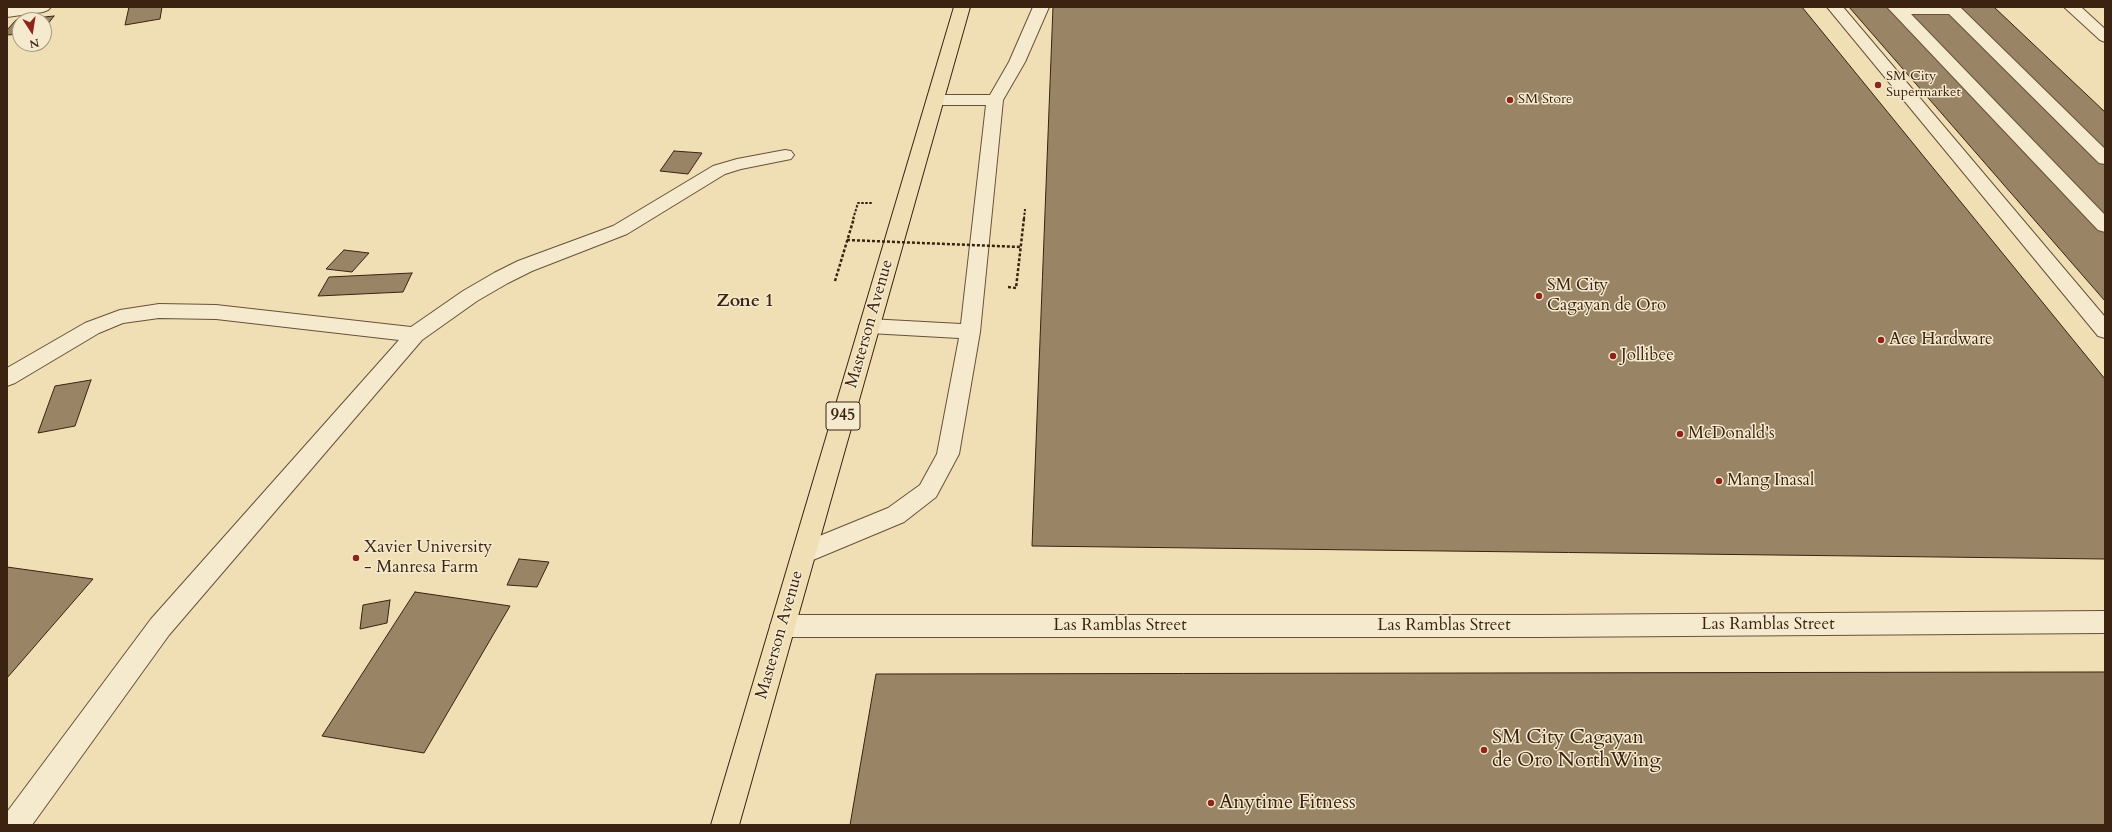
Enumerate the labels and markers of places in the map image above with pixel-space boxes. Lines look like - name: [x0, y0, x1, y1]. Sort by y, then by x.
- place label: SM City Supermarket: [1886, 69, 1961, 102]
- marker: SM City Supermarket: [1873, 80, 1883, 90]
- place label: SM Store: [1518, 92, 1572, 108]
- marker: SM Store: [1505, 95, 1515, 105]
- place label: SM City Cagayan de Oro: [1547, 276, 1666, 316]
- marker: SM City Cagayan de Oro: [1534, 291, 1544, 301]
- place label: Ace Hardware: [1889, 330, 1993, 350]
- marker: Ace Hardware: [1876, 335, 1886, 345]
- place label: Jollibee: [1621, 346, 1674, 366]
- marker: Jollibee: [1608, 351, 1618, 361]
- place label: McDonald's: [1688, 424, 1775, 444]
- marker: McDonald's: [1675, 429, 1685, 439]
- place label: Mang Inasal: [1727, 471, 1814, 491]
- marker: Mang Inasal: [1714, 476, 1724, 486]
- place label: Xavier University - Manresa Farm: [364, 538, 492, 578]
- marker: Xavier University - Manresa Farm: [351, 553, 361, 563]
- place label: SM City Cagayan de Oro NorthWing: [1492, 726, 1661, 773]
- marker: SM City Cagayan de Oro NorthWing: [1479, 745, 1489, 755]
- place label: Anytime Fitness: [1219, 791, 1356, 815]
- marker: Anytime Fitness: [1206, 798, 1216, 808]

